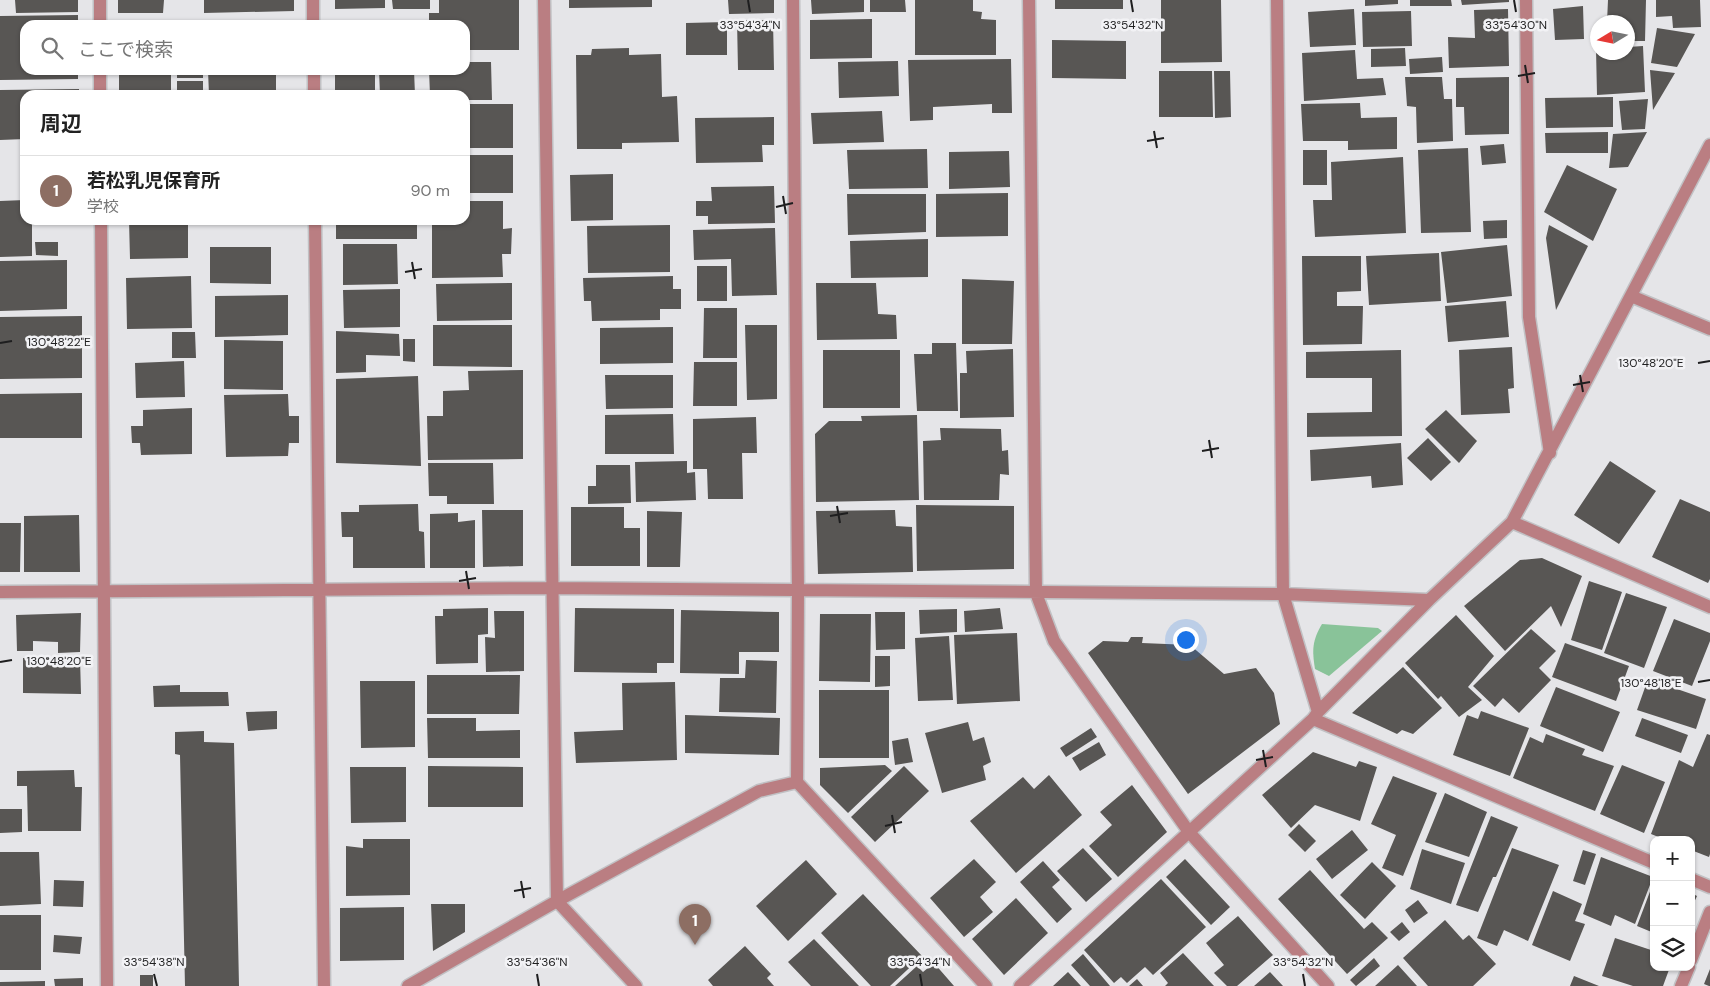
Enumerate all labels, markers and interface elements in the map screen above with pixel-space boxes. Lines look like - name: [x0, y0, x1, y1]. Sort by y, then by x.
- north arrow: [1590, 15, 1635, 60]
- text: 33°54'34"N: [720, 17, 780, 33]
- text: 33°54'32"N: [1103, 17, 1163, 33]
- text: 33°54'30"N: [1485, 17, 1547, 33]
- search box: [20, 20, 470, 75]
- icon: search: [38, 34, 66, 62]
- text: ここで検索: [78, 37, 173, 62]
- text: 周辺: [40, 110, 82, 138]
- text: 若松乳児保育所: [87, 168, 220, 193]
- text: 1: [53, 180, 59, 201]
- text: 90 m: [410, 180, 450, 201]
- text: 学校: [87, 196, 119, 217]
- text: 130°48'22"E: [27, 334, 91, 350]
- text: 130°48'20"E: [1619, 355, 1684, 371]
- your location: [1173, 627, 1199, 653]
- text: 130°48'20"E: [27, 653, 92, 669]
- text: 130°48'18"E: [1621, 675, 1682, 691]
- map controls: [1650, 836, 1695, 971]
- button: +: [1650, 836, 1695, 881]
- button: −: [1650, 881, 1695, 926]
- pin: 1: [679, 904, 711, 945]
- button: layers: [1650, 926, 1695, 971]
- text: 33°54'38"N: [124, 954, 185, 970]
- text: 33°54'36"N: [506, 954, 568, 970]
- text: 33°54'34"N: [890, 954, 950, 970]
- text: 33°54'32"N: [1273, 954, 1333, 970]

